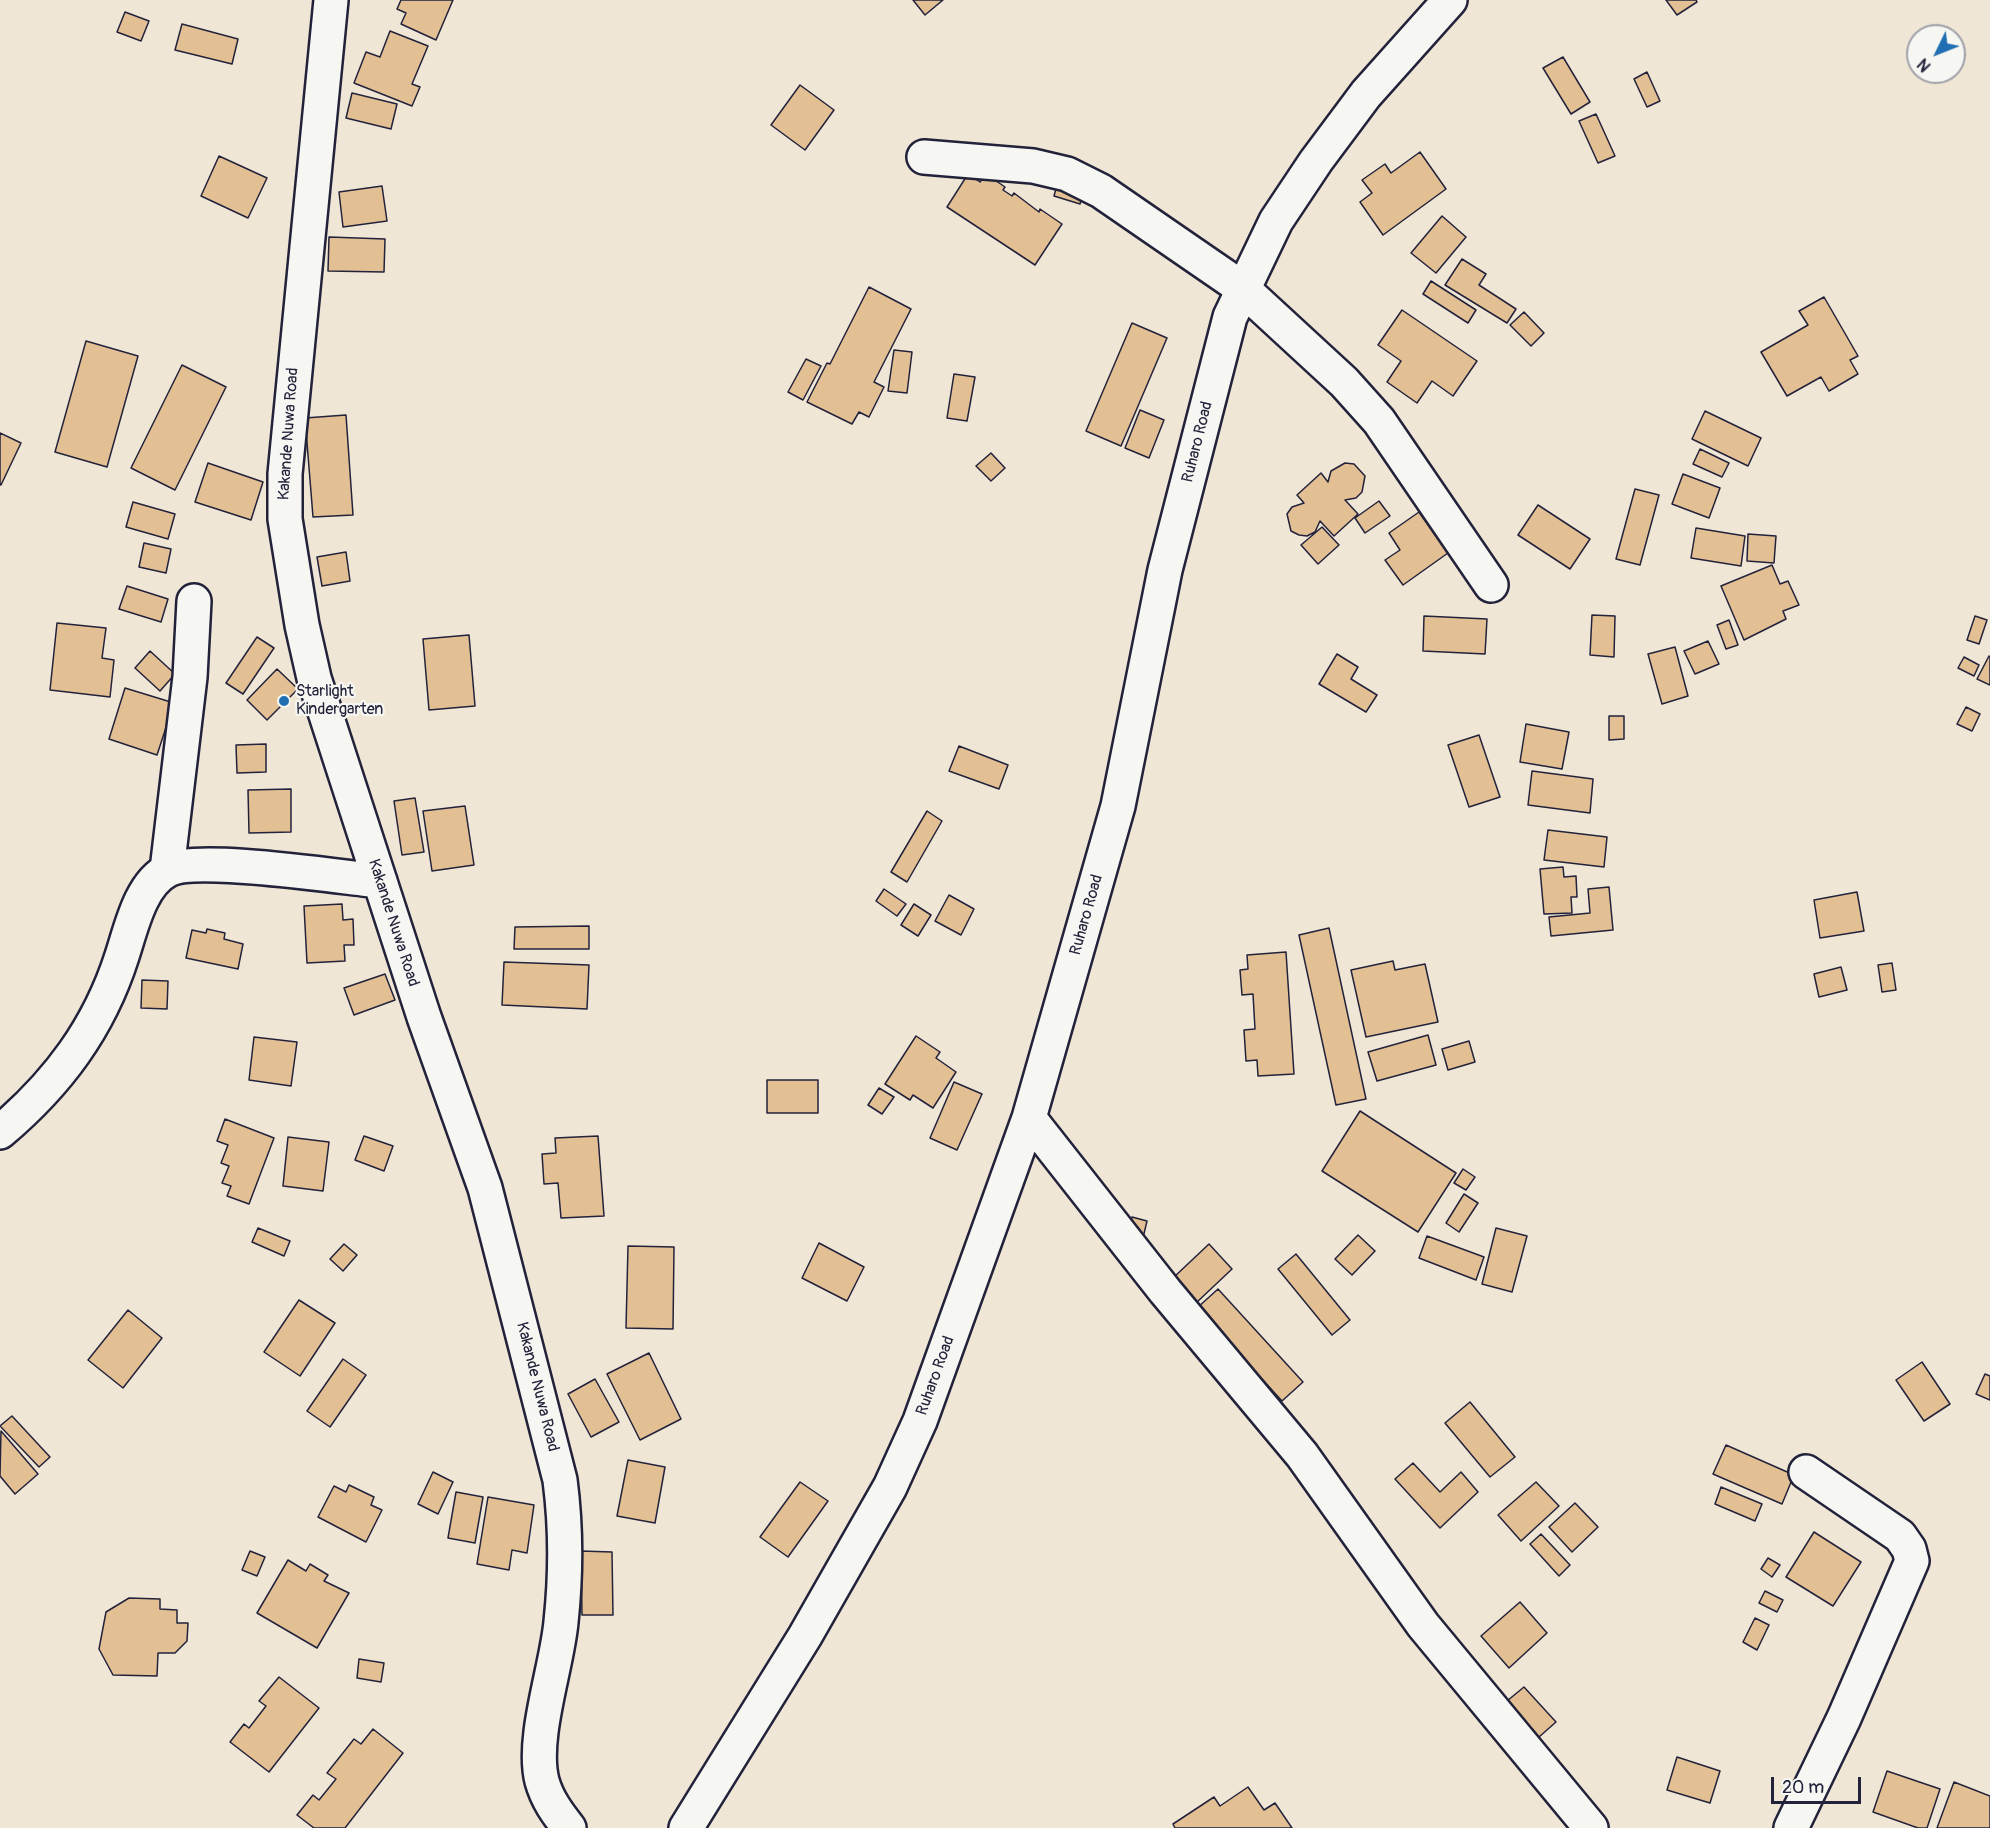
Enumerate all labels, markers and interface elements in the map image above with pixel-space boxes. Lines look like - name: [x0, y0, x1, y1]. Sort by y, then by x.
- north arrow: [1906, 24, 1966, 84]
- text: N: [1913, 54, 1935, 76]
- street label: Kakande Nuwa Road: [275, 367, 303, 501]
- street label: Ruharo Road: [1179, 399, 1217, 485]
- place label: Starlight Kindergarten: [296, 682, 383, 720]
- marker: Starlight Kindergarten: [277, 694, 291, 708]
- street label: Kakande Nuwa Road: [363, 857, 423, 989]
- street label: Ruharo Road: [1066, 873, 1108, 957]
- street label: Kakande Nuwa Road: [512, 1320, 562, 1454]
- street label: Ruharo Road: [913, 1334, 959, 1418]
- scale bar: [1774, 1765, 1864, 1803]
- text: 20 m: [1782, 1776, 1824, 1799]

